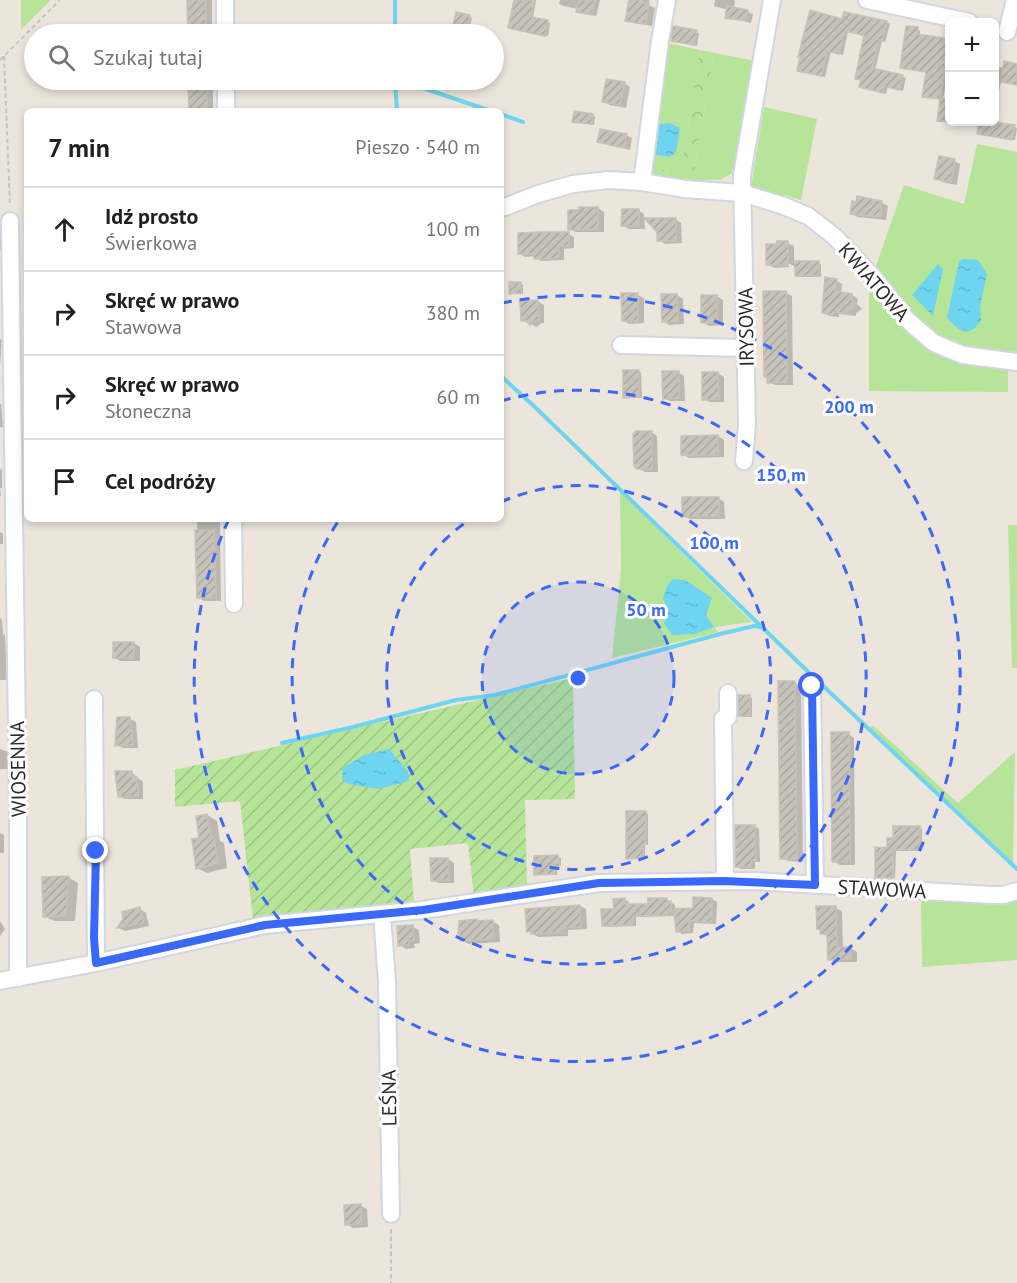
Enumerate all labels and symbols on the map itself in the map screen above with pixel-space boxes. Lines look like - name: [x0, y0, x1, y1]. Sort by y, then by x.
- street label: KWIATOWA: [833, 237, 916, 327]
- street label: IRYSOWA: [732, 287, 760, 367]
- text: 200 m: [824, 395, 874, 418]
- text: 150 m: [756, 463, 806, 486]
- text: 100 m: [689, 531, 739, 554]
- text: 50 m: [626, 598, 666, 621]
- centre of rings: [568, 668, 588, 688]
- route start: [798, 672, 824, 698]
- street label: WIOSENNA: [4, 720, 32, 817]
- route end: [82, 837, 108, 863]
- street label: STAWOWA: [837, 874, 927, 904]
- street label: LEŚNA: [376, 1069, 402, 1127]

